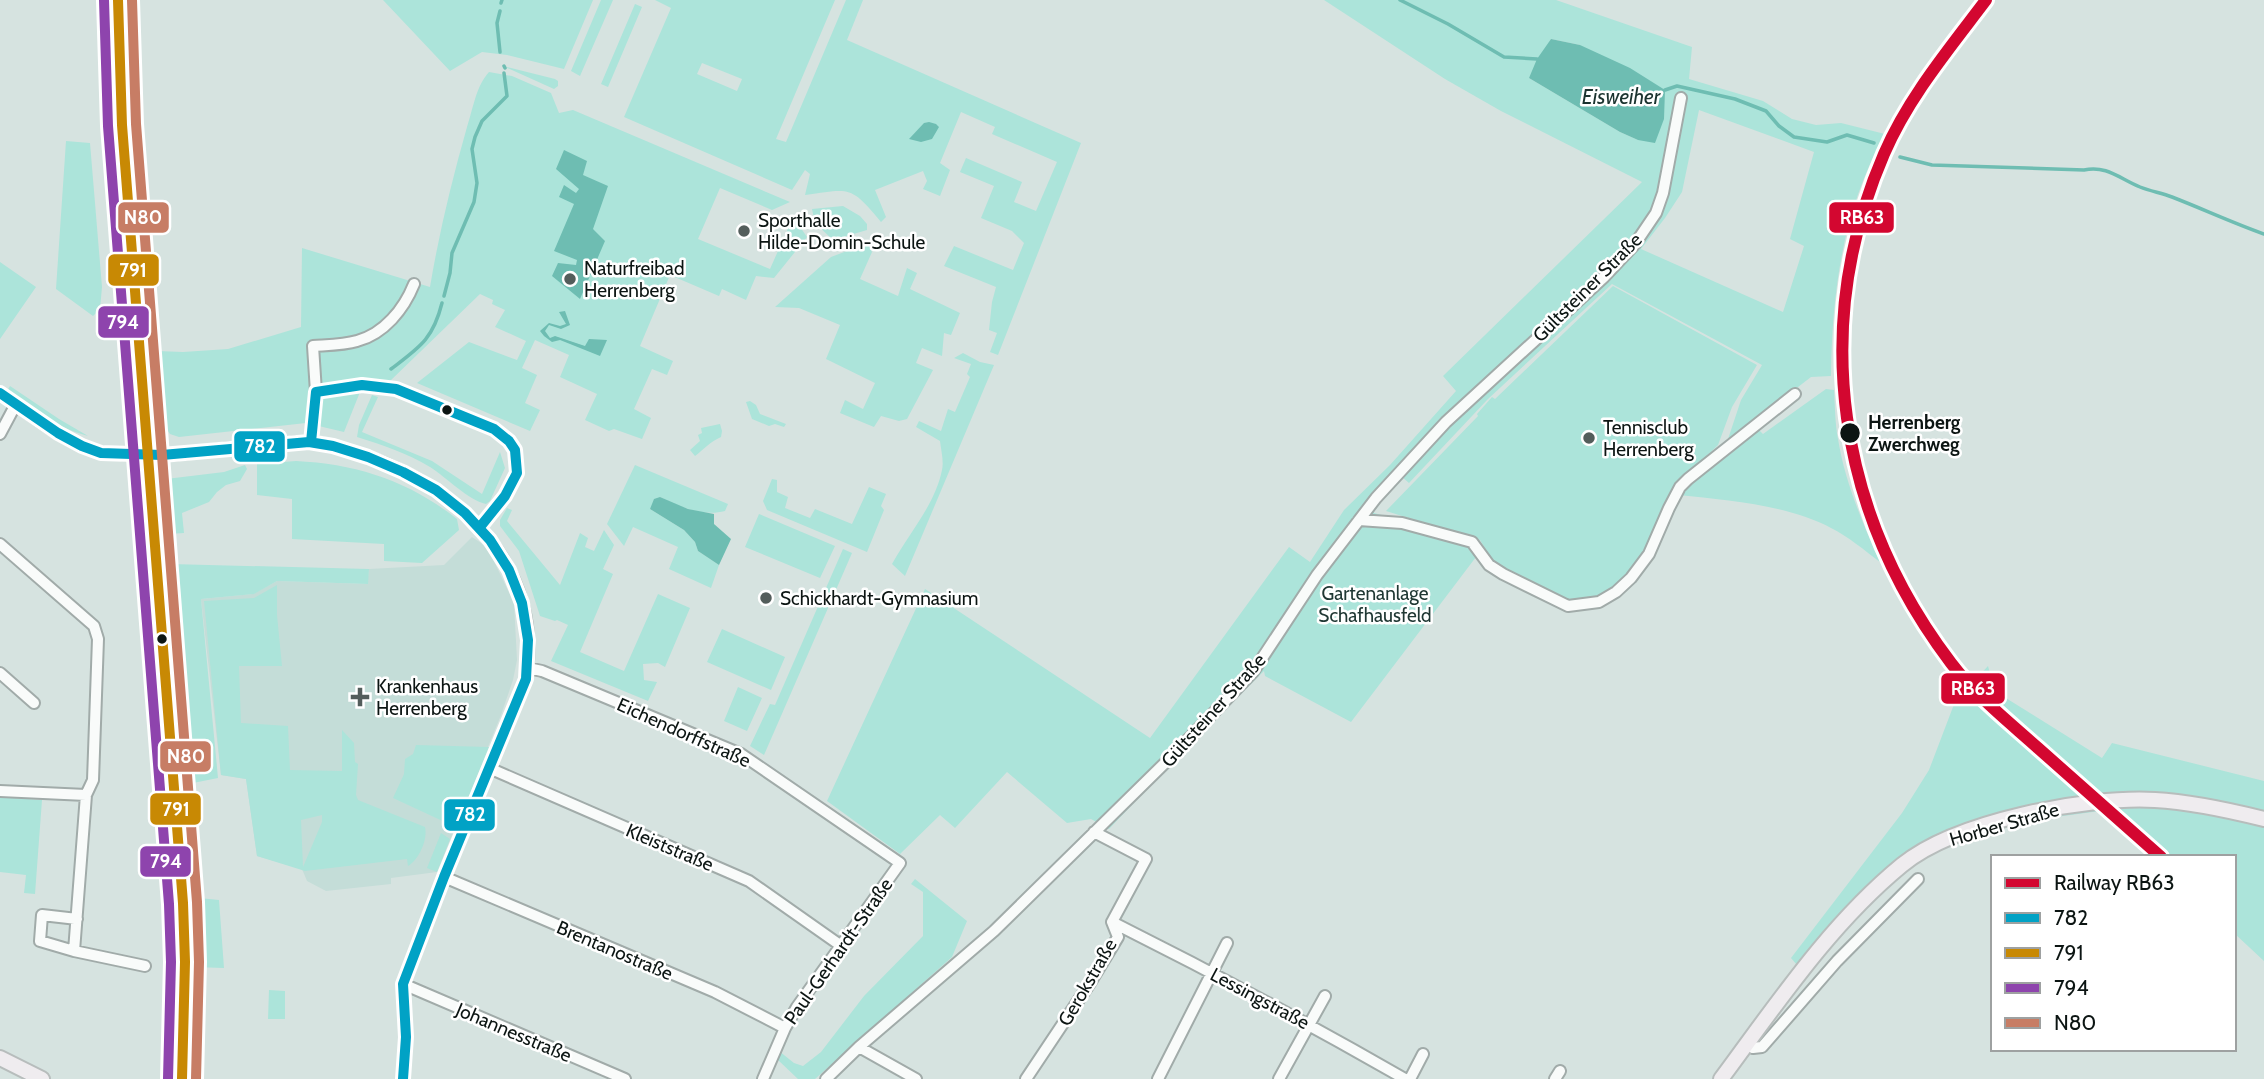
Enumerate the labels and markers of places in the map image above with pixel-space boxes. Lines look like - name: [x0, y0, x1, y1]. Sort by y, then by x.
- place label: Sporthalle Hilde-Domin-Schule: [758, 209, 926, 254]
- marker: Sporthalle Hilde-Domin-Schule: [736, 223, 752, 239]
- place label: Naturfreibad Herrenberg: [584, 257, 685, 302]
- marker: Naturfreibad Herrenberg: [562, 271, 578, 287]
- unlabelled marker: [440, 403, 454, 417]
- place label: Herrenberg Zwerchweg: [1868, 411, 1961, 456]
- place label: Tennisclub Herrenberg: [1603, 416, 1694, 461]
- marker: Herrenberg Zwerchweg: [1838, 421, 1862, 445]
- marker: Tennisclub Herrenberg: [1581, 430, 1597, 446]
- place label: Schickhardt-Gymnasium: [780, 587, 978, 610]
- marker: Schickhardt-Gymnasium: [758, 590, 774, 606]
- unlabelled marker: [155, 632, 169, 646]
- place label: Krankenhaus Herrenberg: [376, 675, 478, 720]
- marker: Krankenhaus Herrenberg: [350, 687, 370, 707]

